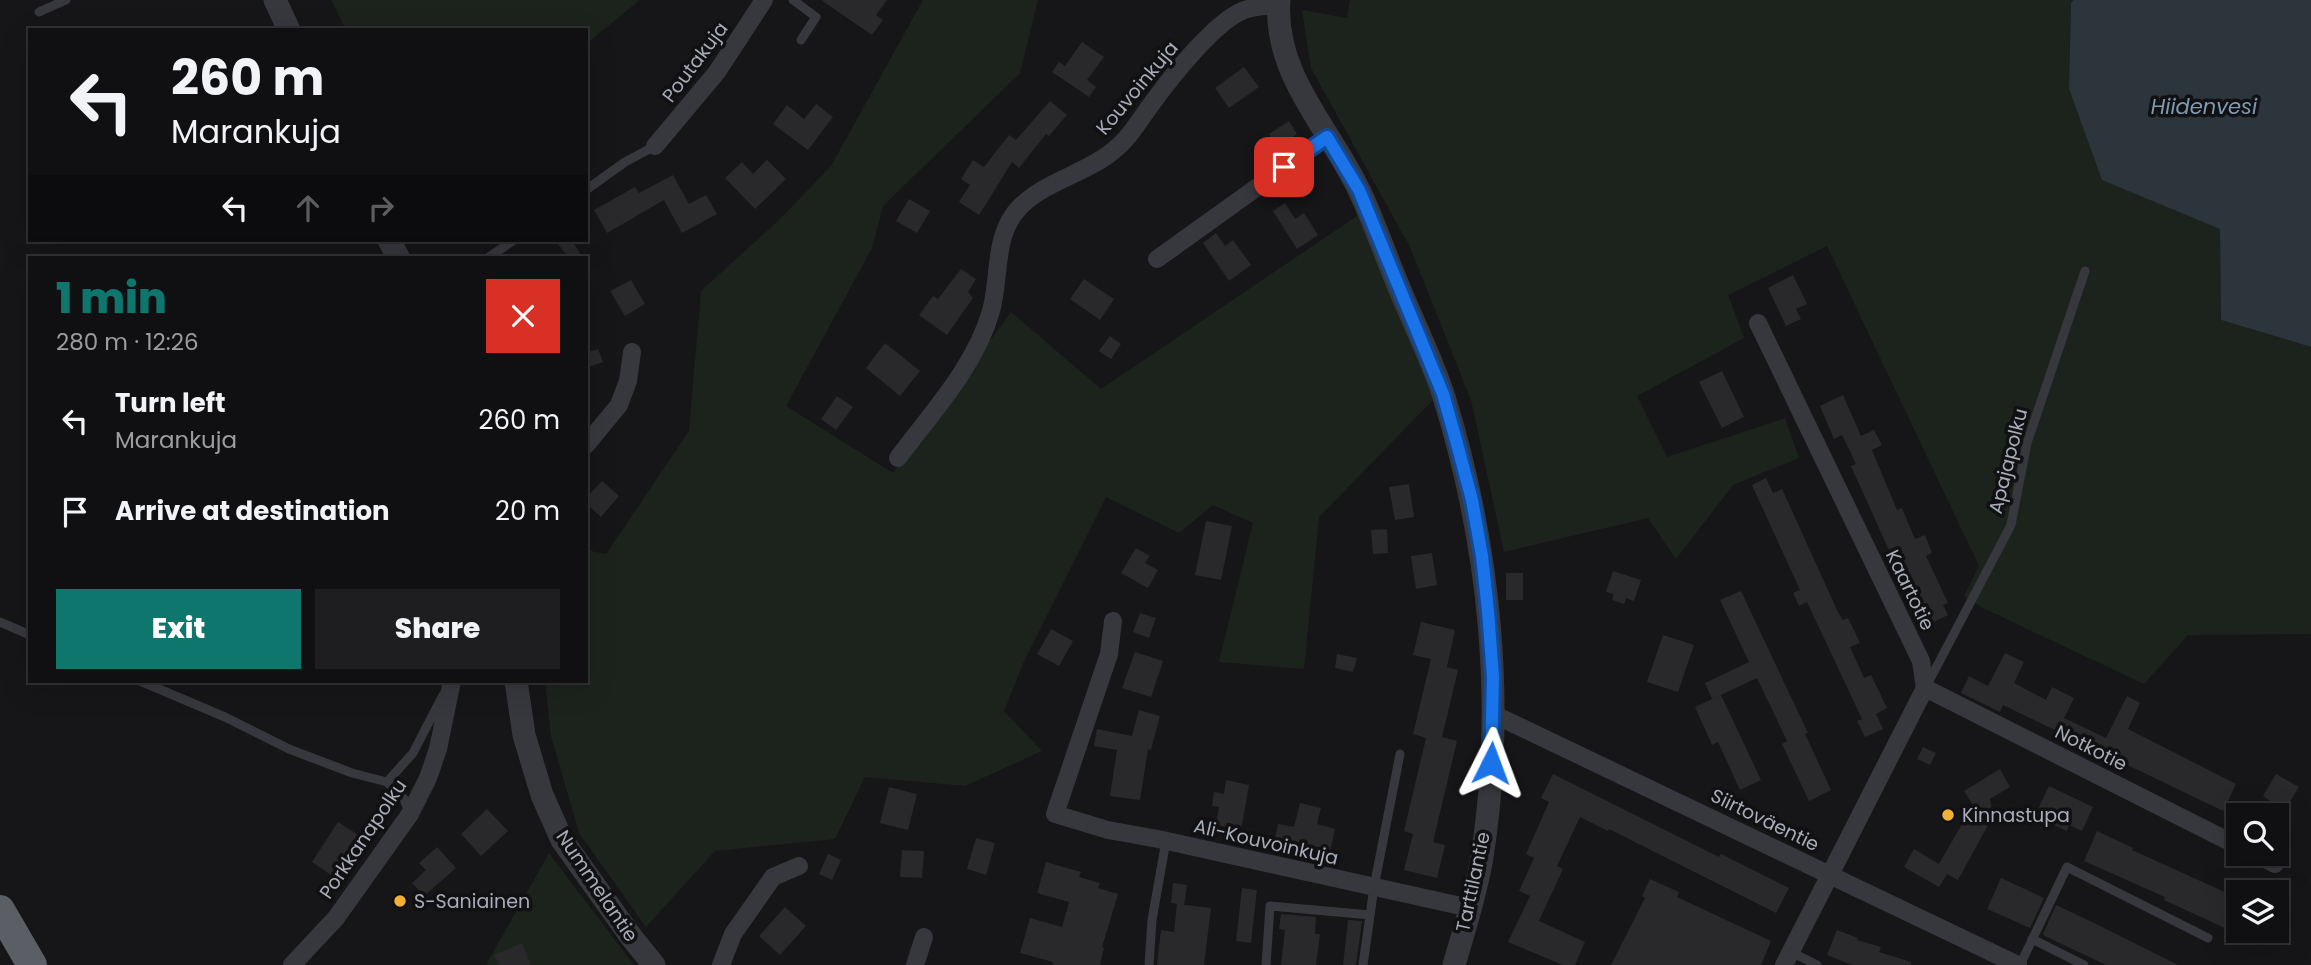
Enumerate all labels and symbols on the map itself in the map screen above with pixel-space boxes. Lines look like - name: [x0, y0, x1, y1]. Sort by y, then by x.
- street label: Poutakuja: [656, 16, 734, 108]
- street label: Kouvoinkuja: [1090, 35, 1184, 141]
- water label: Hiidenvesi: [2151, 92, 2258, 121]
- pin: [1254, 137, 1314, 197]
- street label: Apajapolku: [1982, 405, 2034, 517]
- street label: Kaartotie: [1879, 545, 1941, 635]
- street label: Notkotie: [2050, 718, 2132, 778]
- position arrow: [1454, 726, 1528, 800]
- street label: Porkkanapolku: [313, 774, 413, 904]
- street label: Siirtoväentie: [1706, 782, 1824, 858]
- place label: Kinnastupa: [1962, 802, 2070, 829]
- marker: Kinnastupa: [1940, 807, 1956, 823]
- street label: Ali-Kouvoinkuja: [1191, 812, 1341, 872]
- street label: Nummelantie: [550, 825, 644, 947]
- street label: Tarttilantie: [1449, 829, 1497, 935]
- place label: S-Saniainen: [414, 888, 530, 915]
- marker: S-Saniainen: [392, 893, 408, 909]

